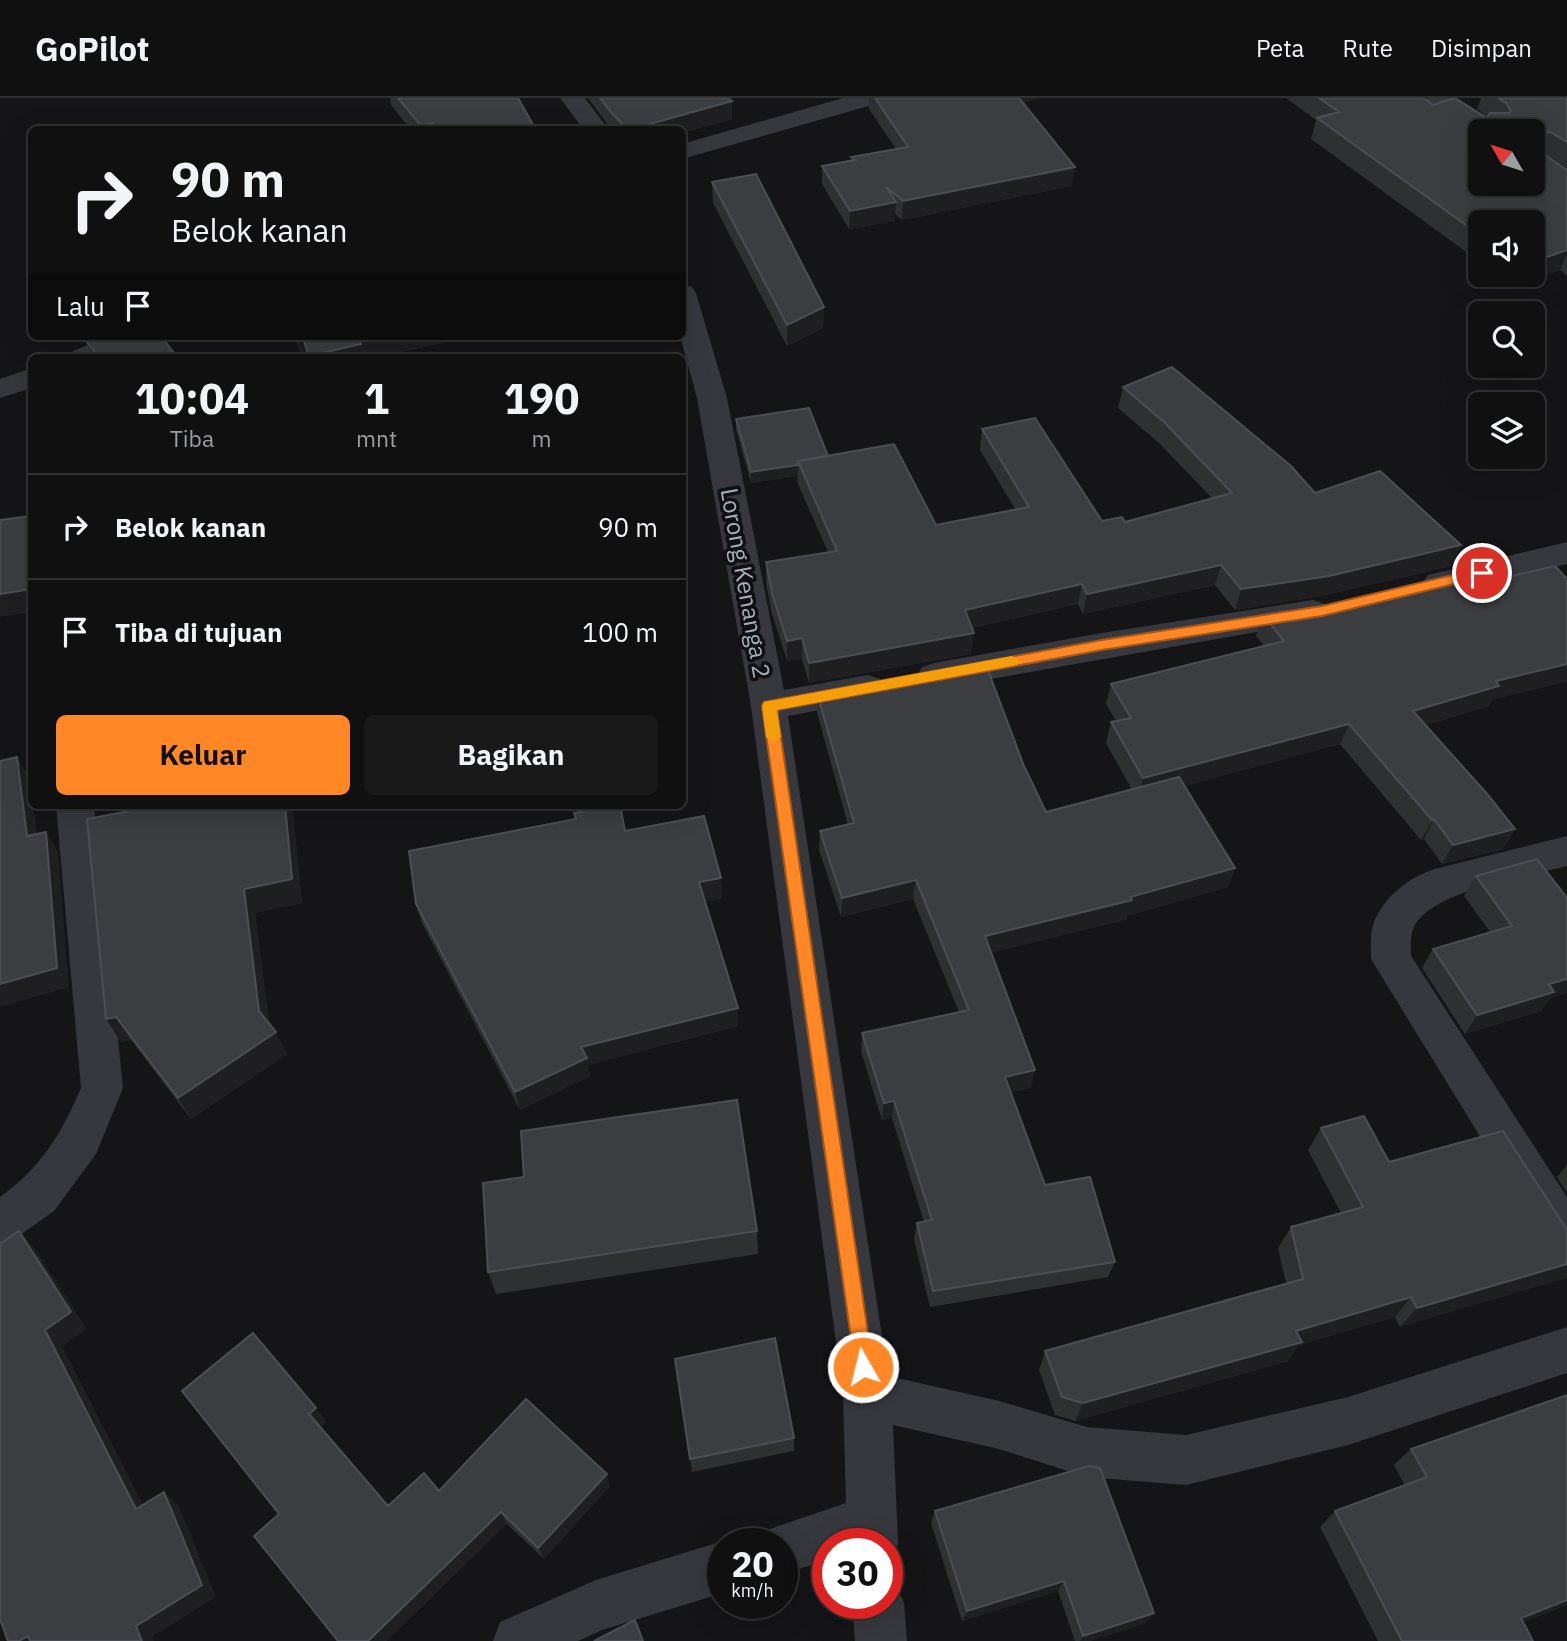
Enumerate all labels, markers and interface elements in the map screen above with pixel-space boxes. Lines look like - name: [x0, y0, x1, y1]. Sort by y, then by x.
- text: GoPilot: [35, 27, 149, 70]
- text: Peta: [1256, 32, 1304, 64]
- text: Rute: [1342, 32, 1393, 64]
- text: Disimpan: [1431, 32, 1532, 64]
- north arrow: [1468, 119, 1545, 196]
- map controls: [1468, 119, 1545, 469]
- text: 90 m: [171, 147, 285, 210]
- icon: right: [56, 154, 147, 245]
- text: Belok kanan: [171, 209, 348, 251]
- button: sound: [1468, 210, 1545, 287]
- icon: arrive: [119, 287, 157, 325]
- text: Lalu: [56, 289, 105, 323]
- button: search: [1468, 301, 1545, 378]
- text: 10:04: [135, 371, 249, 426]
- text: 1: [364, 371, 389, 426]
- text: 190: [504, 371, 579, 426]
- button: layers: [1468, 392, 1545, 469]
- text: Tiba: [170, 423, 214, 453]
- text: mnt: [356, 423, 397, 453]
- text: m: [532, 423, 552, 453]
- street label: Lorong Kenanga 2: [714, 485, 778, 681]
- icon: right: [56, 508, 94, 546]
- text: Belok kanan: [115, 510, 266, 544]
- text: 90 m: [598, 510, 658, 544]
- pin: [1452, 543, 1512, 603]
- icon: arrive: [1463, 554, 1501, 592]
- icon: arrive: [56, 613, 94, 651]
- text: Tiba di tujuan: [115, 615, 282, 649]
- text: 100 m: [582, 615, 658, 649]
- button: Keluar: [56, 715, 350, 795]
- button: Bagikan: [364, 715, 658, 795]
- position arrow: [826, 1330, 900, 1404]
- speed limit sign: 30: [812, 1528, 903, 1619]
- text: 20: [731, 1541, 774, 1587]
- text: km/h: [731, 1579, 774, 1602]

